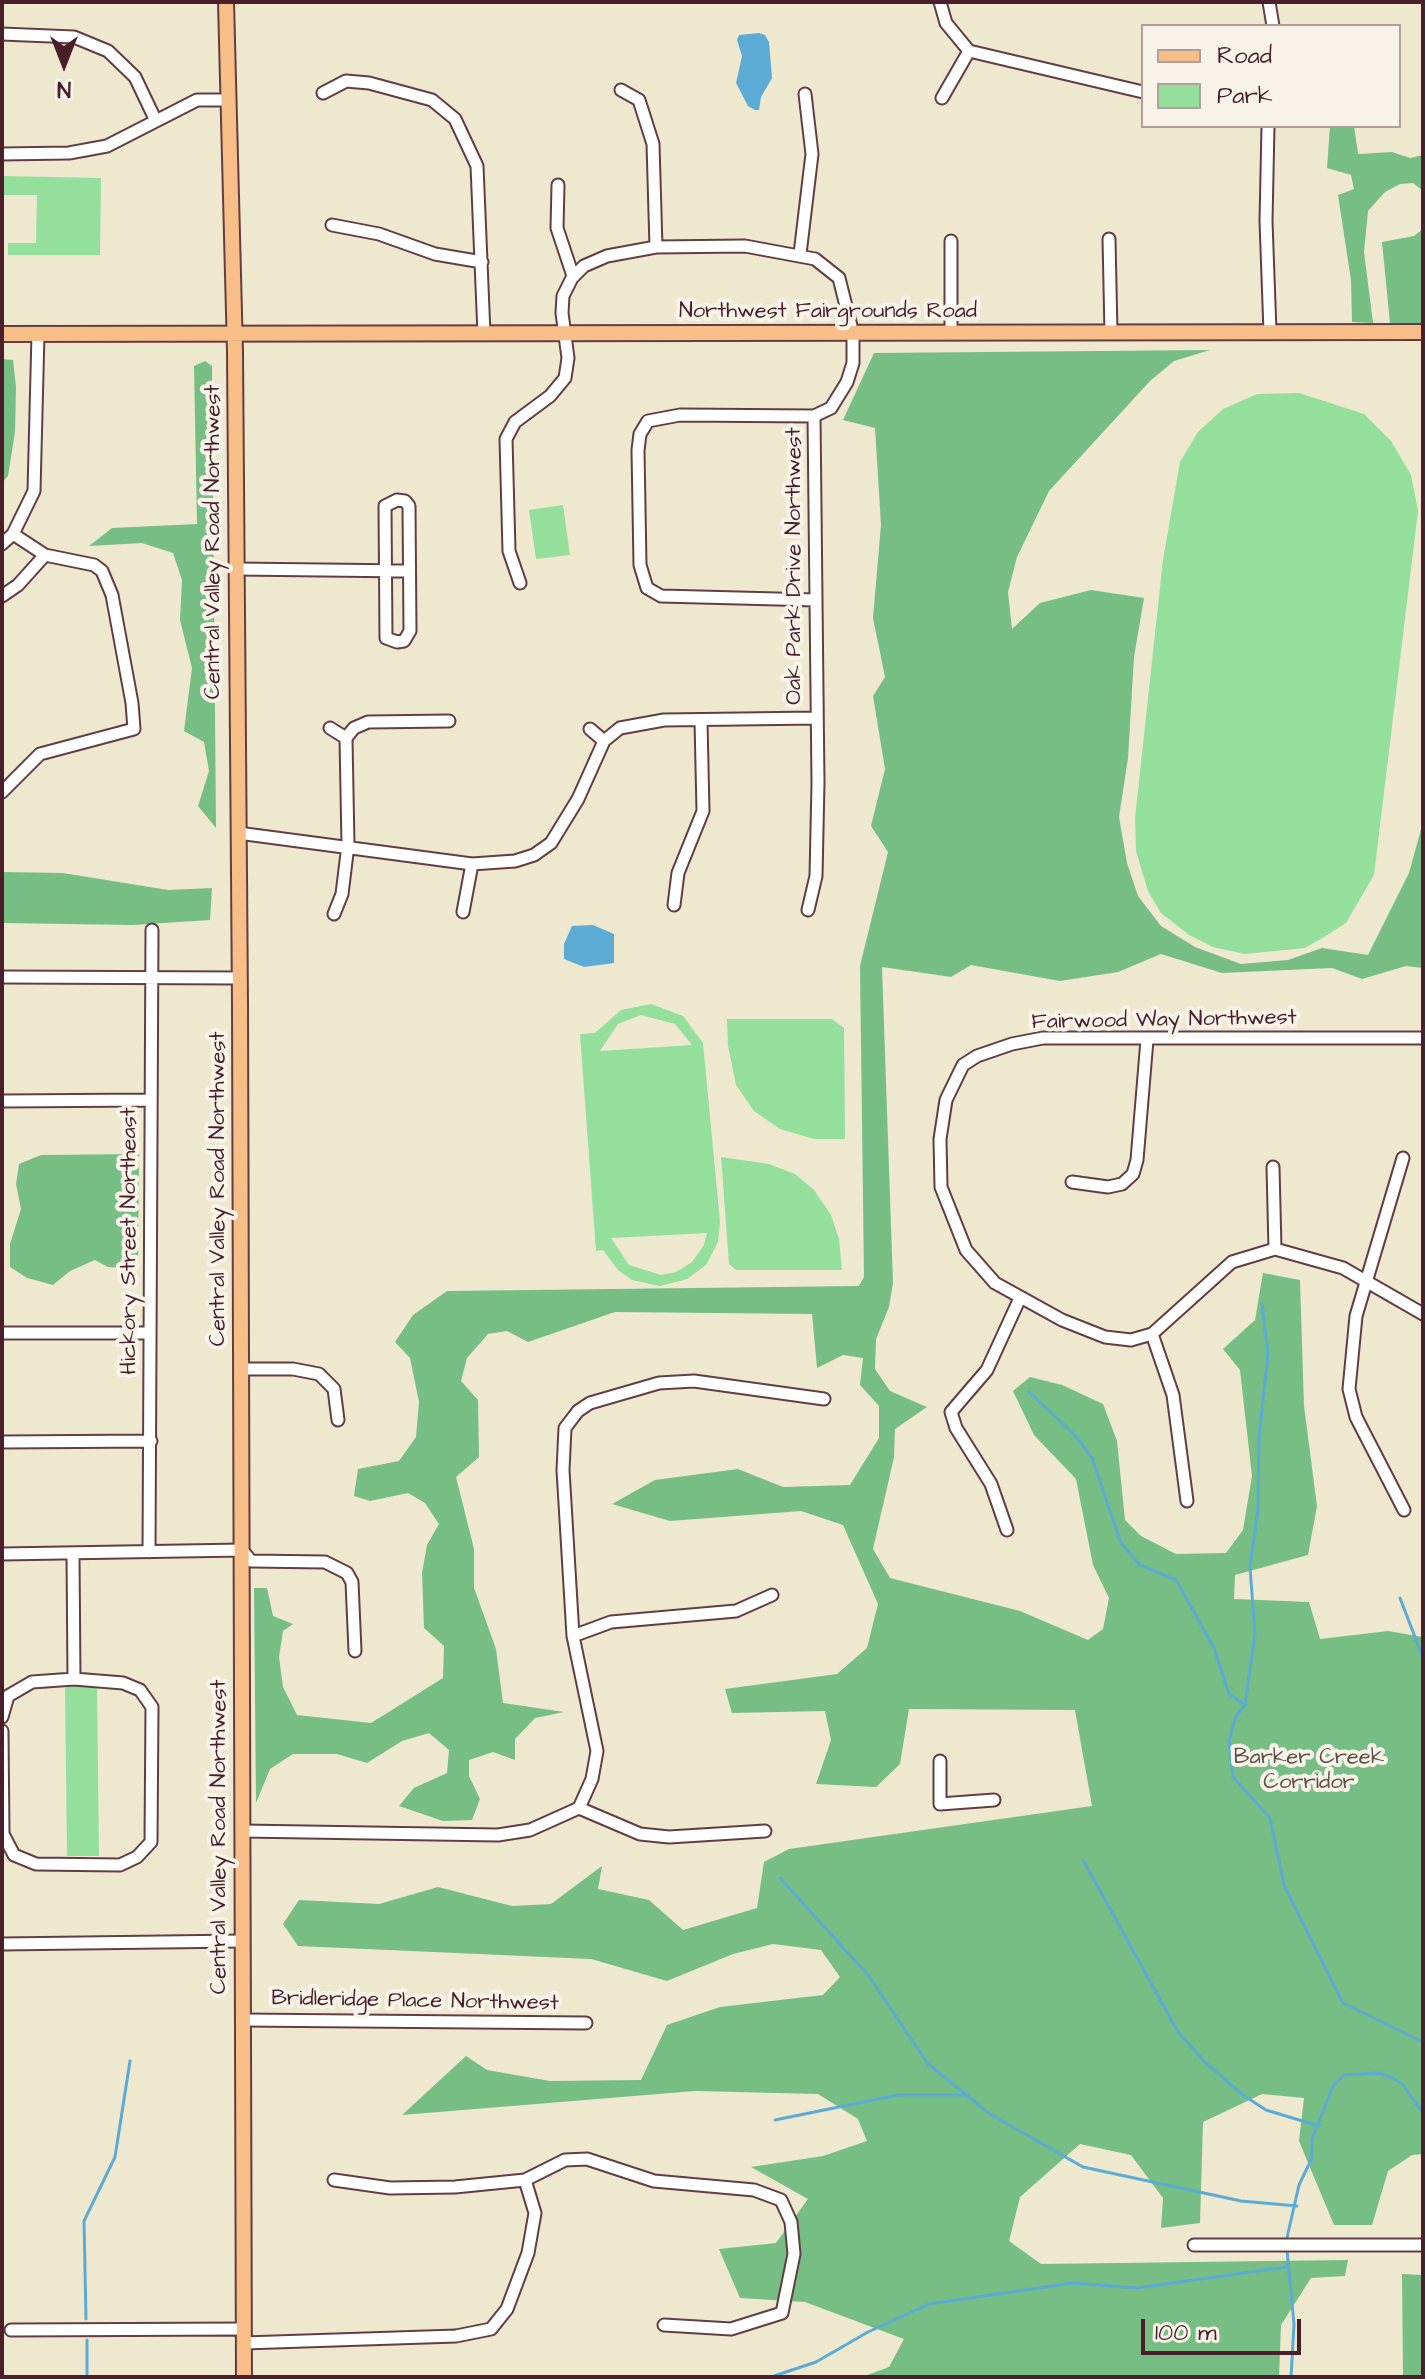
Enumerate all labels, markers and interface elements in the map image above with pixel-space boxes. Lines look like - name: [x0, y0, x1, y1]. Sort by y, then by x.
- north arrow: [24, 24, 104, 104]
- legend: [1141, 24, 1401, 128]
- text: Road: [1217, 39, 1272, 73]
- text: N: [57, 73, 71, 104]
- text: Park: [1217, 79, 1273, 113]
- street label: Northwest Fairgrounds Road: [679, 299, 977, 325]
- street label: Central Valley Road Northwest: [201, 385, 227, 699]
- street label: Oak Park Drive Northwest: [782, 427, 808, 705]
- street label: Fairwood Way Northwest: [1031, 1005, 1297, 1037]
- street label: Central Valley Road Northwest: [206, 1032, 232, 1346]
- street label: Hickory Street Northeast: [117, 1107, 143, 1375]
- street label: Central Valley Road Northwest: [207, 1680, 233, 1994]
- park label: Barker Creek Corridor: [1234, 1745, 1384, 1796]
- street label: Bridleridge Place Northwest: [271, 1986, 559, 2018]
- scale bar: [1145, 2303, 1305, 2353]
- text: 100 m: [1155, 2316, 1217, 2350]

